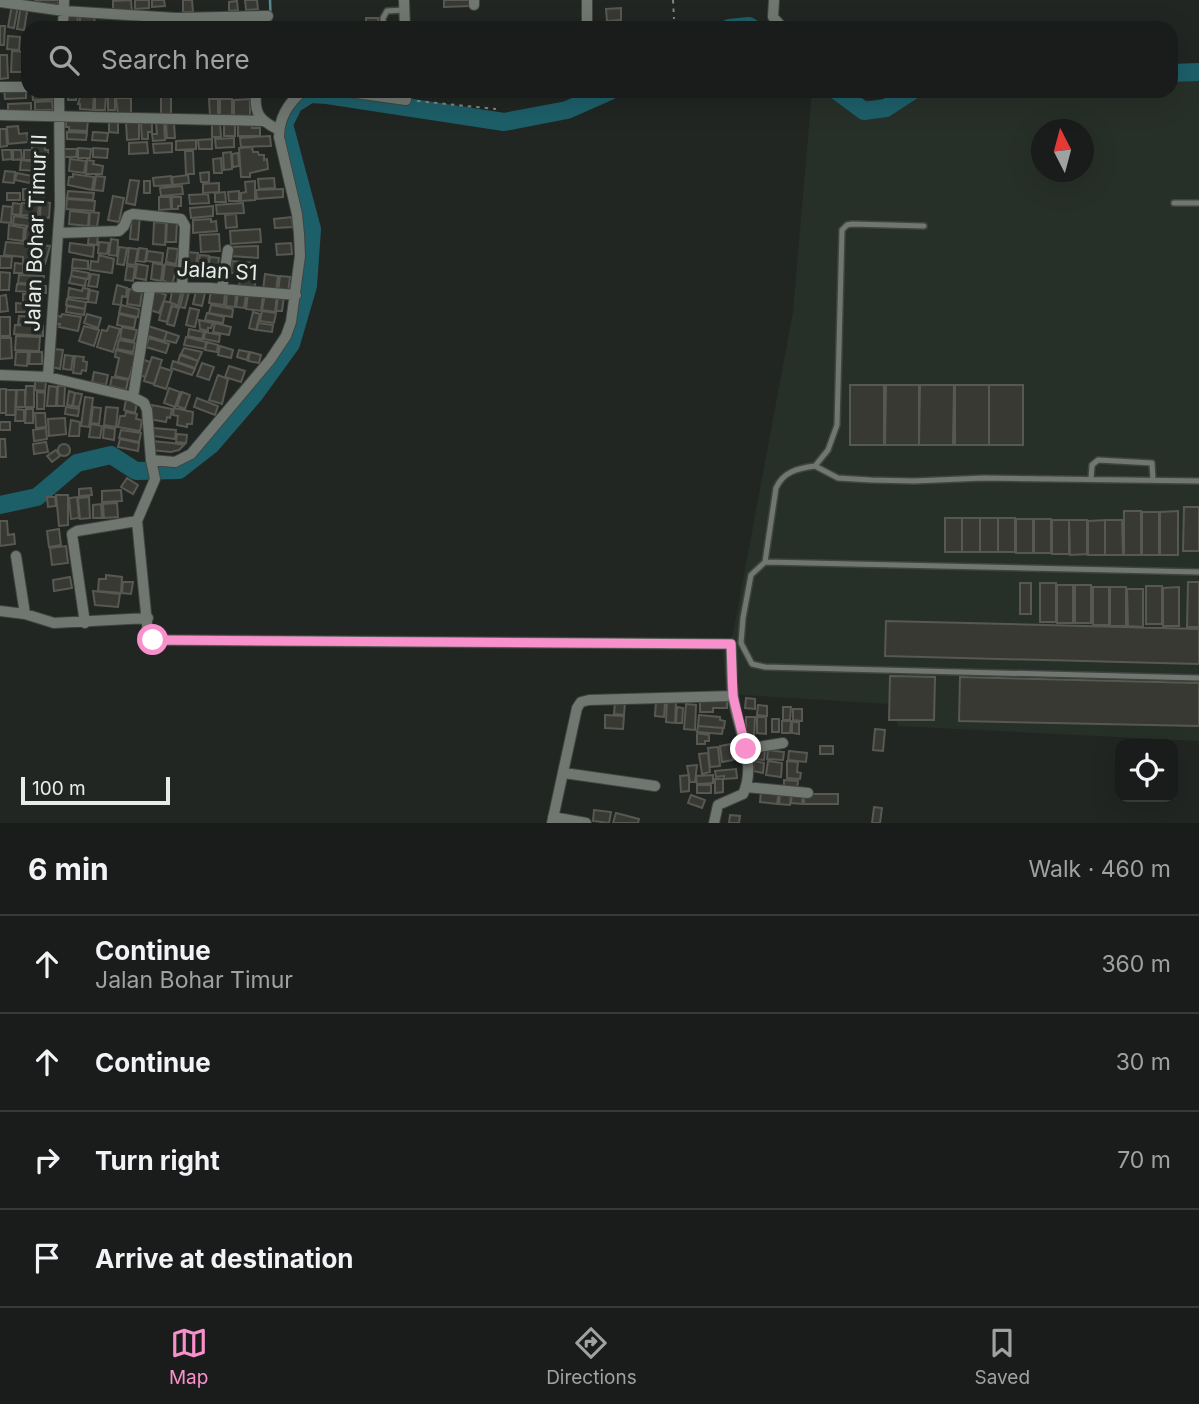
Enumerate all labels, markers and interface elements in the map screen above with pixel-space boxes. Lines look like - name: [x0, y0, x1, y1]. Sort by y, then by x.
- search box: [21, 21, 1178, 98]
- icon: search: [45, 41, 83, 79]
- text: Search here: [101, 44, 250, 75]
- north arrow: [1031, 119, 1094, 182]
- street label: Jalan Bohar Timur II: [20, 134, 51, 332]
- street label: Jalan S1: [176, 256, 258, 285]
- route start: [137, 624, 168, 655]
- route end: [730, 733, 761, 764]
- map controls: [1115, 739, 1178, 802]
- button: locate: [1115, 739, 1178, 802]
- scale bar: [21, 774, 170, 806]
- text: 100 m: [32, 777, 86, 800]
- text: 6 min: [28, 851, 109, 887]
- text: Walk · 460 m: [1029, 855, 1171, 883]
- text: Continue: [95, 935, 211, 966]
- icon: ahead: [28, 945, 66, 983]
- text: 360 m: [1101, 950, 1171, 978]
- text: Jalan Bohar Timur: [95, 966, 293, 994]
- icon: ahead: [28, 1043, 66, 1081]
- text: Continue: [95, 1047, 211, 1078]
- text: 30 m: [1116, 1048, 1171, 1076]
- icon: right: [28, 1141, 66, 1179]
- text: Turn right: [95, 1145, 220, 1176]
- text: 70 m: [1117, 1146, 1171, 1174]
- icon: arrive: [28, 1239, 66, 1277]
- text: Arrive at destination: [95, 1243, 354, 1274]
- tab: Map: [169, 1324, 208, 1389]
- tab: Directions: [546, 1324, 637, 1389]
- tab: Saved: [974, 1324, 1030, 1389]

